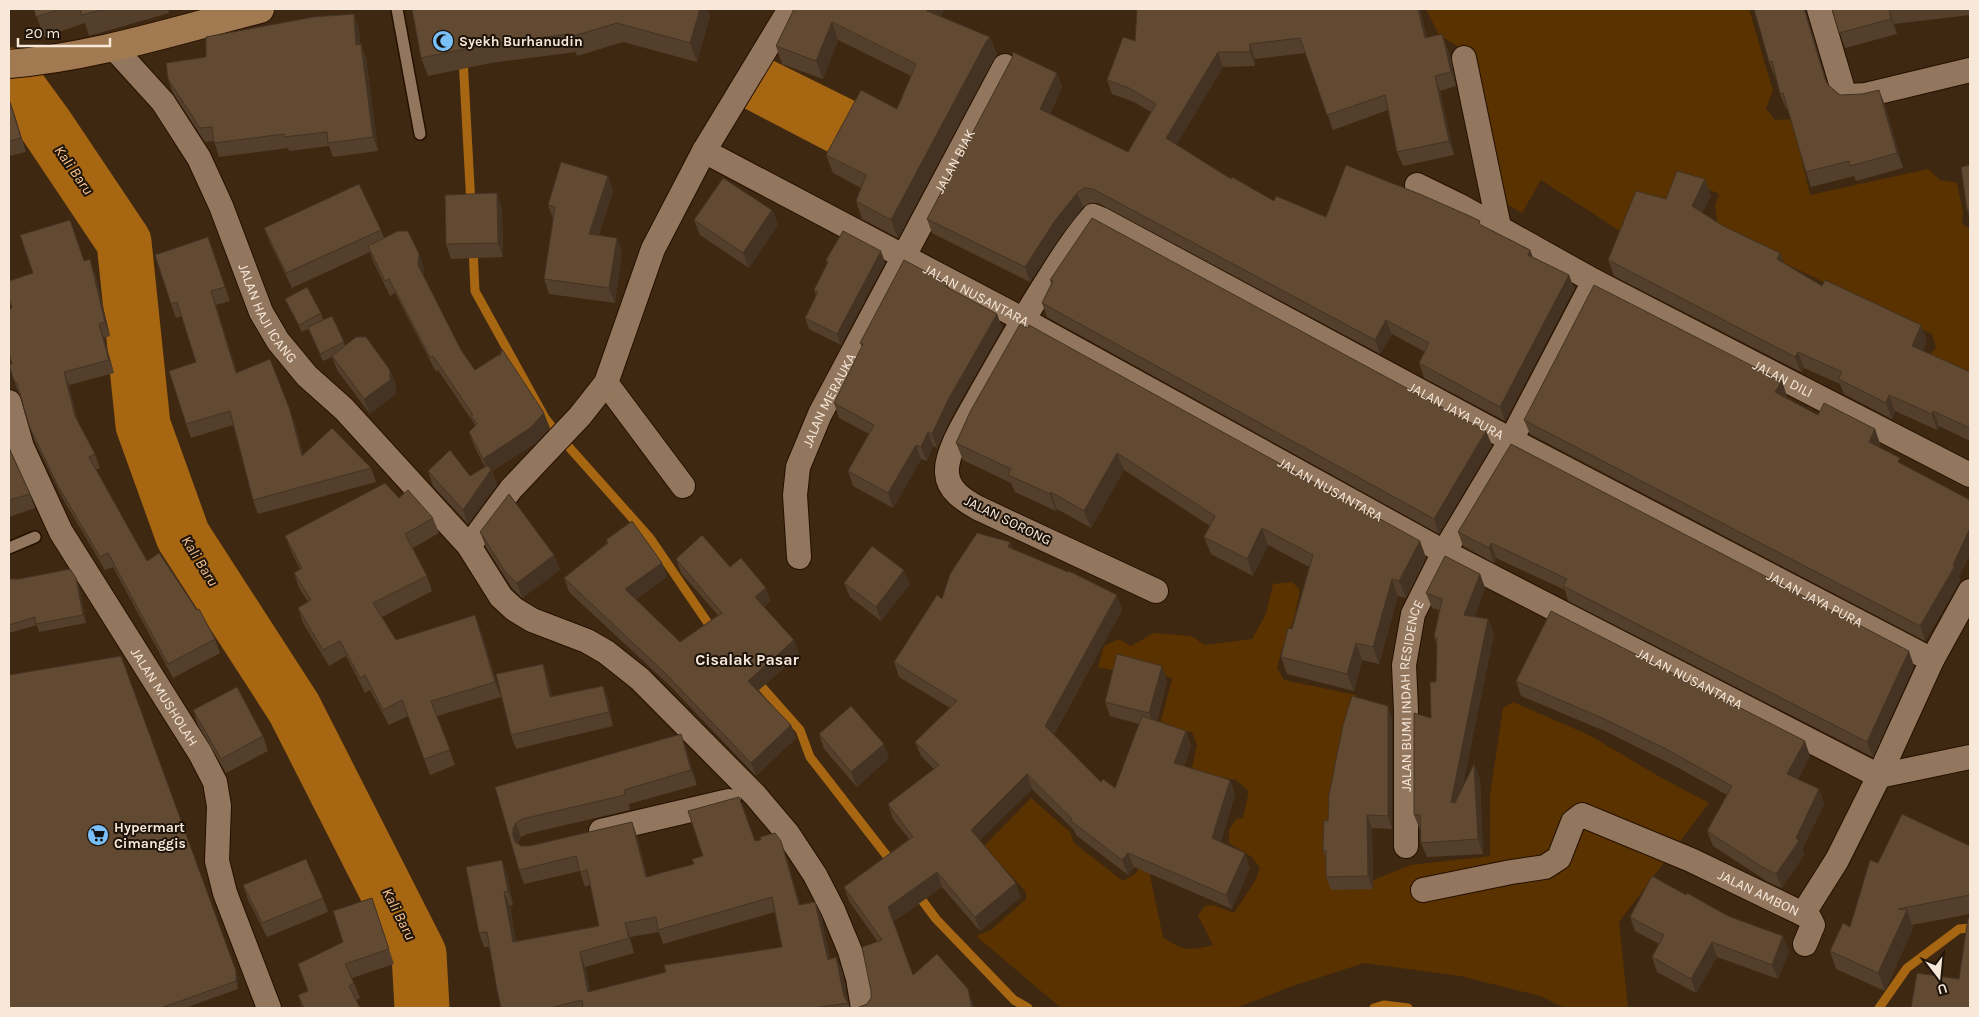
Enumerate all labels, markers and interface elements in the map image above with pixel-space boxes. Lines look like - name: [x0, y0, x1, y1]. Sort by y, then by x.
- scale bar: [18, 15, 110, 47]
- text: 20 m: [25, 24, 60, 42]
- mosque icon: Syekh Burhanudin: [431, 29, 455, 53]
- place label: Syekh Burhanudin: [459, 33, 583, 50]
- street label: JALAN BIAK: [931, 126, 979, 196]
- water label: Kali Baru: [51, 142, 97, 198]
- street label: JALAN NUSANTARA: [920, 260, 1032, 330]
- street label: JALAN HAJI ICANG: [234, 261, 301, 367]
- street label: JALAN MERAUKA: [799, 350, 860, 450]
- street label: JALAN DILI: [1750, 356, 1815, 401]
- street label: JALAN JAYA PURA: [1405, 378, 1507, 444]
- street label: JALAN NUSANTARA: [1275, 454, 1386, 525]
- street label: JALAN SORONG: [961, 492, 1054, 549]
- water label: Kali Baru: [178, 532, 222, 590]
- street label: JALAN JAYA PURA: [1764, 567, 1866, 631]
- street label: JALAN BUMI INDAH RESIDENCE: [1396, 597, 1428, 792]
- street label: JALAN MUSHOLAH: [127, 645, 201, 749]
- street label: JALAN NUSANTARA: [1633, 645, 1745, 713]
- district label: Cisalak Pasar: [695, 650, 800, 669]
- place label: Hypermart Cimanggis: [114, 819, 186, 852]
- supermarket icon: Hypermart Cimanggis: [86, 823, 110, 847]
- street label: JALAN AMBON: [1715, 866, 1802, 920]
- water label: Kali Baru: [378, 885, 420, 943]
- north arrow: [1914, 952, 1964, 1002]
- text: U: [1935, 980, 1949, 999]

